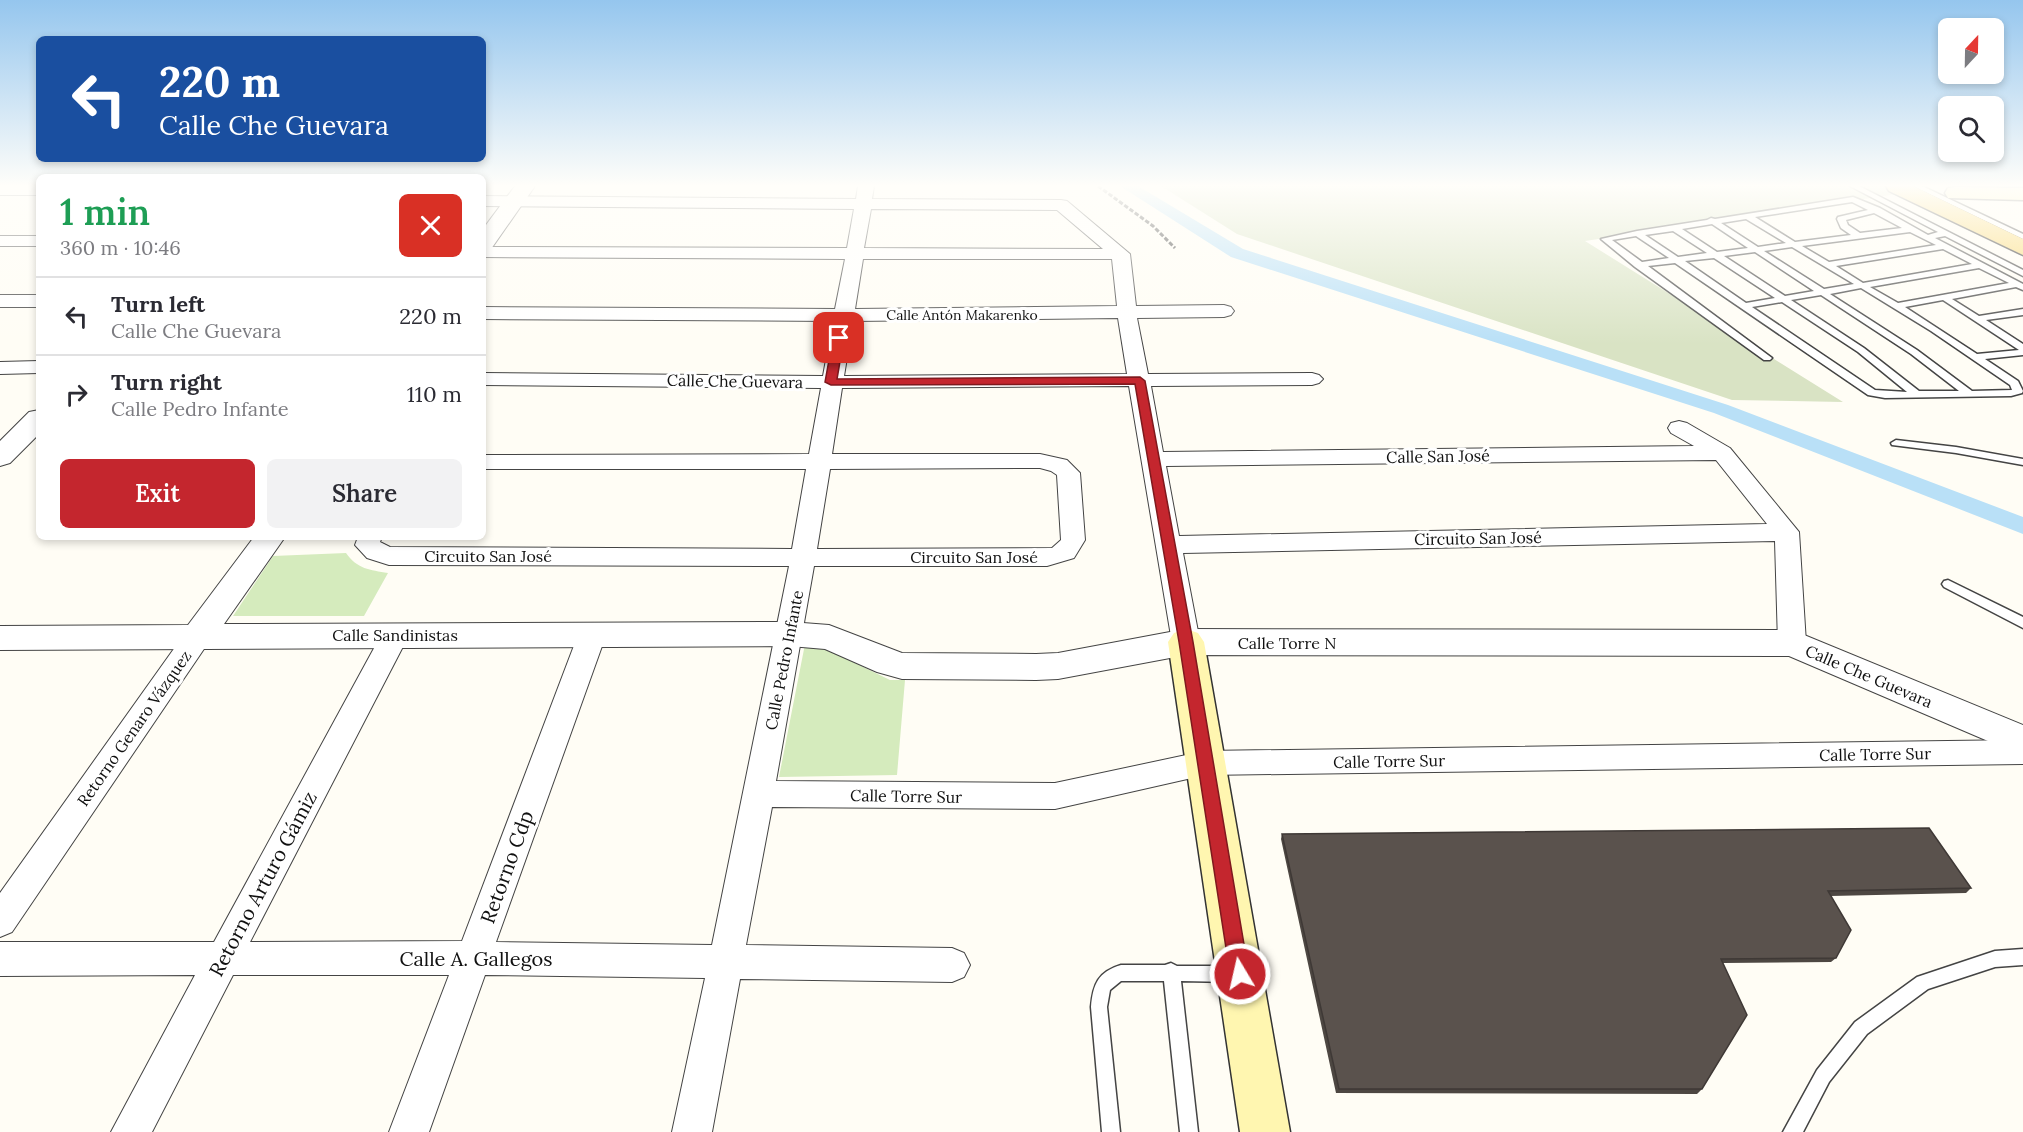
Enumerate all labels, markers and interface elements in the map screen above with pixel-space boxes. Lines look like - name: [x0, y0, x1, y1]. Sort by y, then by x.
- north arrow: [1938, 18, 2004, 84]
- map controls: [1938, 18, 2004, 162]
- text: 220 m: [159, 55, 280, 109]
- icon: left: [60, 60, 138, 138]
- button: search: [1938, 96, 2004, 162]
- text: Calle Che Guevara: [159, 108, 389, 142]
- text: 1 min: [60, 189, 150, 235]
- button: close: [399, 194, 462, 257]
- text: 360 m · 10:46: [60, 235, 181, 260]
- text: Turn left: [111, 290, 205, 318]
- icon: left: [60, 300, 93, 333]
- text: 220 m: [399, 302, 462, 330]
- street label: Calle Antón Makarenko: [886, 306, 1038, 324]
- pin: [813, 312, 864, 363]
- text: Calle Che Guevara: [111, 318, 281, 343]
- icon: arrive: [822, 321, 855, 354]
- text: Turn right: [111, 368, 222, 396]
- street label: Calle Che Guevara: [667, 370, 803, 392]
- icon: right: [60, 378, 93, 411]
- text: 110 m: [407, 380, 462, 408]
- text: Calle Pedro Infante: [111, 396, 289, 421]
- street label: Calle San José: [1386, 445, 1490, 467]
- button: Exit: [60, 459, 255, 528]
- button: Share: [267, 459, 462, 528]
- street label: Circuito San José: [1414, 527, 1542, 549]
- street label: Circuito San José: [424, 546, 552, 566]
- street label: Circuito San José: [910, 547, 1038, 567]
- street label: Calle Pedro Infante: [761, 588, 807, 732]
- street label: Calle Sandinistas: [332, 625, 458, 645]
- street label: Calle Torre N: [1238, 633, 1336, 653]
- street label: Calle Che Guevara: [1802, 640, 1936, 712]
- street label: Retorno Genaro Vázquez: [73, 646, 195, 810]
- street label: Calle Torre Sur: [1819, 743, 1931, 765]
- street label: Calle Torre Sur: [1333, 750, 1445, 772]
- street label: Calle Torre Sur: [850, 785, 962, 807]
- street label: Retorno Arturo Gámiz: [203, 787, 322, 981]
- street label: Retorno Cdp: [475, 807, 539, 927]
- position arrow: [1208, 942, 1272, 1006]
- street label: Calle A. Gallegos: [399, 946, 553, 971]

